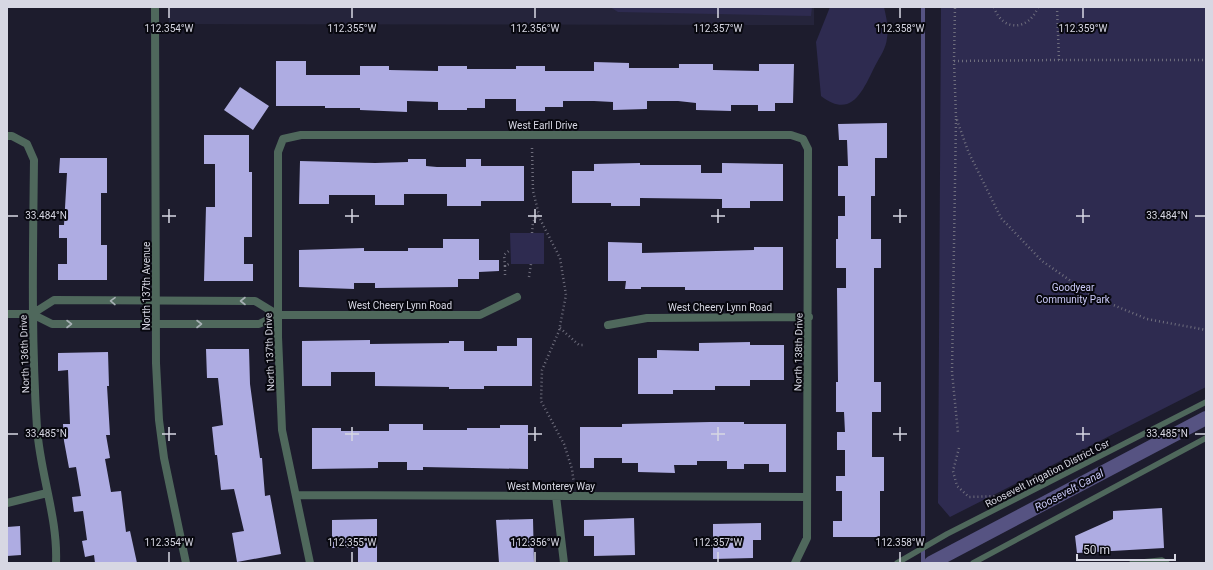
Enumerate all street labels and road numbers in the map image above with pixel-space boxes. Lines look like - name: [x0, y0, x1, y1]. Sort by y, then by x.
- street label: West Earll Drive: [508, 120, 578, 131]
- street label: North 137th Avenue: [141, 242, 152, 330]
- street label: West Cheery Lynn Road: [348, 300, 452, 311]
- street label: West Cheery Lynn Road: [668, 302, 772, 313]
- street label: North 137th Drive: [263, 313, 276, 391]
- street label: North 138th Drive: [792, 313, 805, 391]
- street label: North 136th Drive: [18, 315, 31, 393]
- street label: Roosevelt Irrigation District Csr: [983, 437, 1112, 510]
- street label: West Monterey Way: [507, 481, 595, 492]

